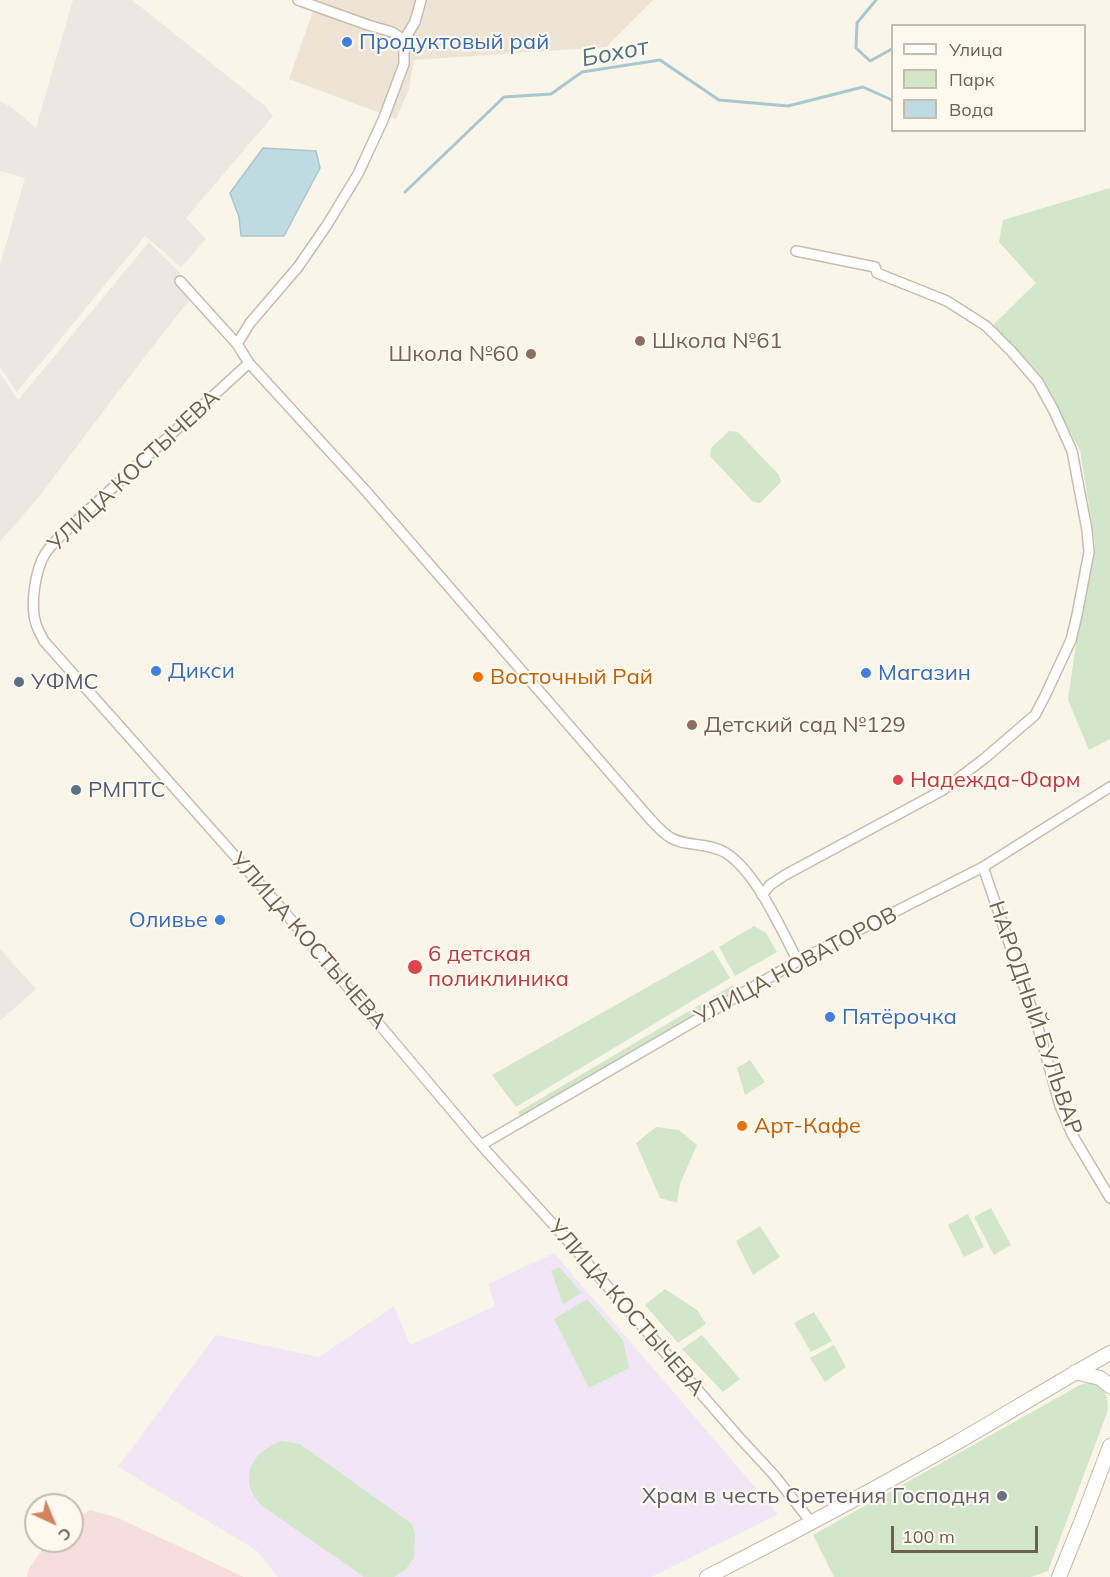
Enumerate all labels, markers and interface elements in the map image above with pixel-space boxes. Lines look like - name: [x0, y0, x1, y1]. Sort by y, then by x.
- legend: [891, 24, 1086, 132]
- place label: Продуктовый рай: [359, 29, 549, 55]
- water label: Бохот: [579, 32, 651, 74]
- marker: Продуктовый рай: [340, 35, 354, 49]
- text: Улица: [949, 38, 1003, 61]
- text: Парк: [949, 68, 994, 91]
- text: Вода: [949, 98, 994, 121]
- place label: Школа №61: [652, 328, 783, 354]
- marker: Школа №61: [633, 334, 647, 348]
- place label: Школа №60: [388, 341, 519, 367]
- marker: Школа №60: [524, 347, 538, 361]
- street label: УЛИЦА КОСТЫЧЕВА: [43, 385, 225, 557]
- place label: Дикси: [168, 658, 235, 684]
- place label: Магазин: [878, 660, 971, 686]
- marker: Дикси: [149, 664, 163, 678]
- place label: Восточный Рай: [490, 664, 653, 690]
- marker: Магазин: [859, 666, 873, 680]
- place label: УФМС: [31, 669, 99, 695]
- marker: Восточный Рай: [471, 670, 485, 684]
- marker: УФМС: [12, 675, 26, 689]
- place label: Детский сад №129: [704, 712, 906, 738]
- marker: Детский сад №129: [685, 718, 699, 732]
- place label: Надежда-Фарм: [910, 767, 1081, 793]
- marker: Надежда-Фарм: [891, 773, 905, 787]
- place label: РМПТС: [88, 777, 165, 803]
- marker: РМПТС: [69, 783, 83, 797]
- street label: УЛИЦА КОСТЫЧЕВА: [224, 847, 392, 1035]
- street label: НАРОДНЫЙ БУЛЬВАР: [982, 897, 1088, 1139]
- street label: УЛИЦА НОВАТОРОВ: [690, 901, 902, 1031]
- place label: Оливье: [129, 907, 208, 933]
- marker: Оливье: [213, 913, 227, 927]
- place label: 6 детская поликлиника: [428, 941, 569, 992]
- marker: 6 детская поликлиника: [406, 958, 424, 976]
- place label: Пятёрочка: [842, 1004, 957, 1030]
- marker: Пятёрочка: [823, 1010, 837, 1024]
- place label: Арт-Кафе: [754, 1113, 861, 1139]
- marker: Арт-Кафе: [735, 1119, 749, 1133]
- street label: УЛИЦА КОСТЫЧЕВА: [542, 1214, 710, 1402]
- place label: Храм в честь Сретения Господня: [642, 1483, 990, 1509]
- marker: Храм в честь Сретения Господня: [995, 1489, 1009, 1503]
- north arrow: [24, 1493, 84, 1553]
- scale bar: [894, 1514, 1041, 1552]
- text: С: [54, 1524, 76, 1546]
- text: 100 m: [902, 1525, 955, 1548]

